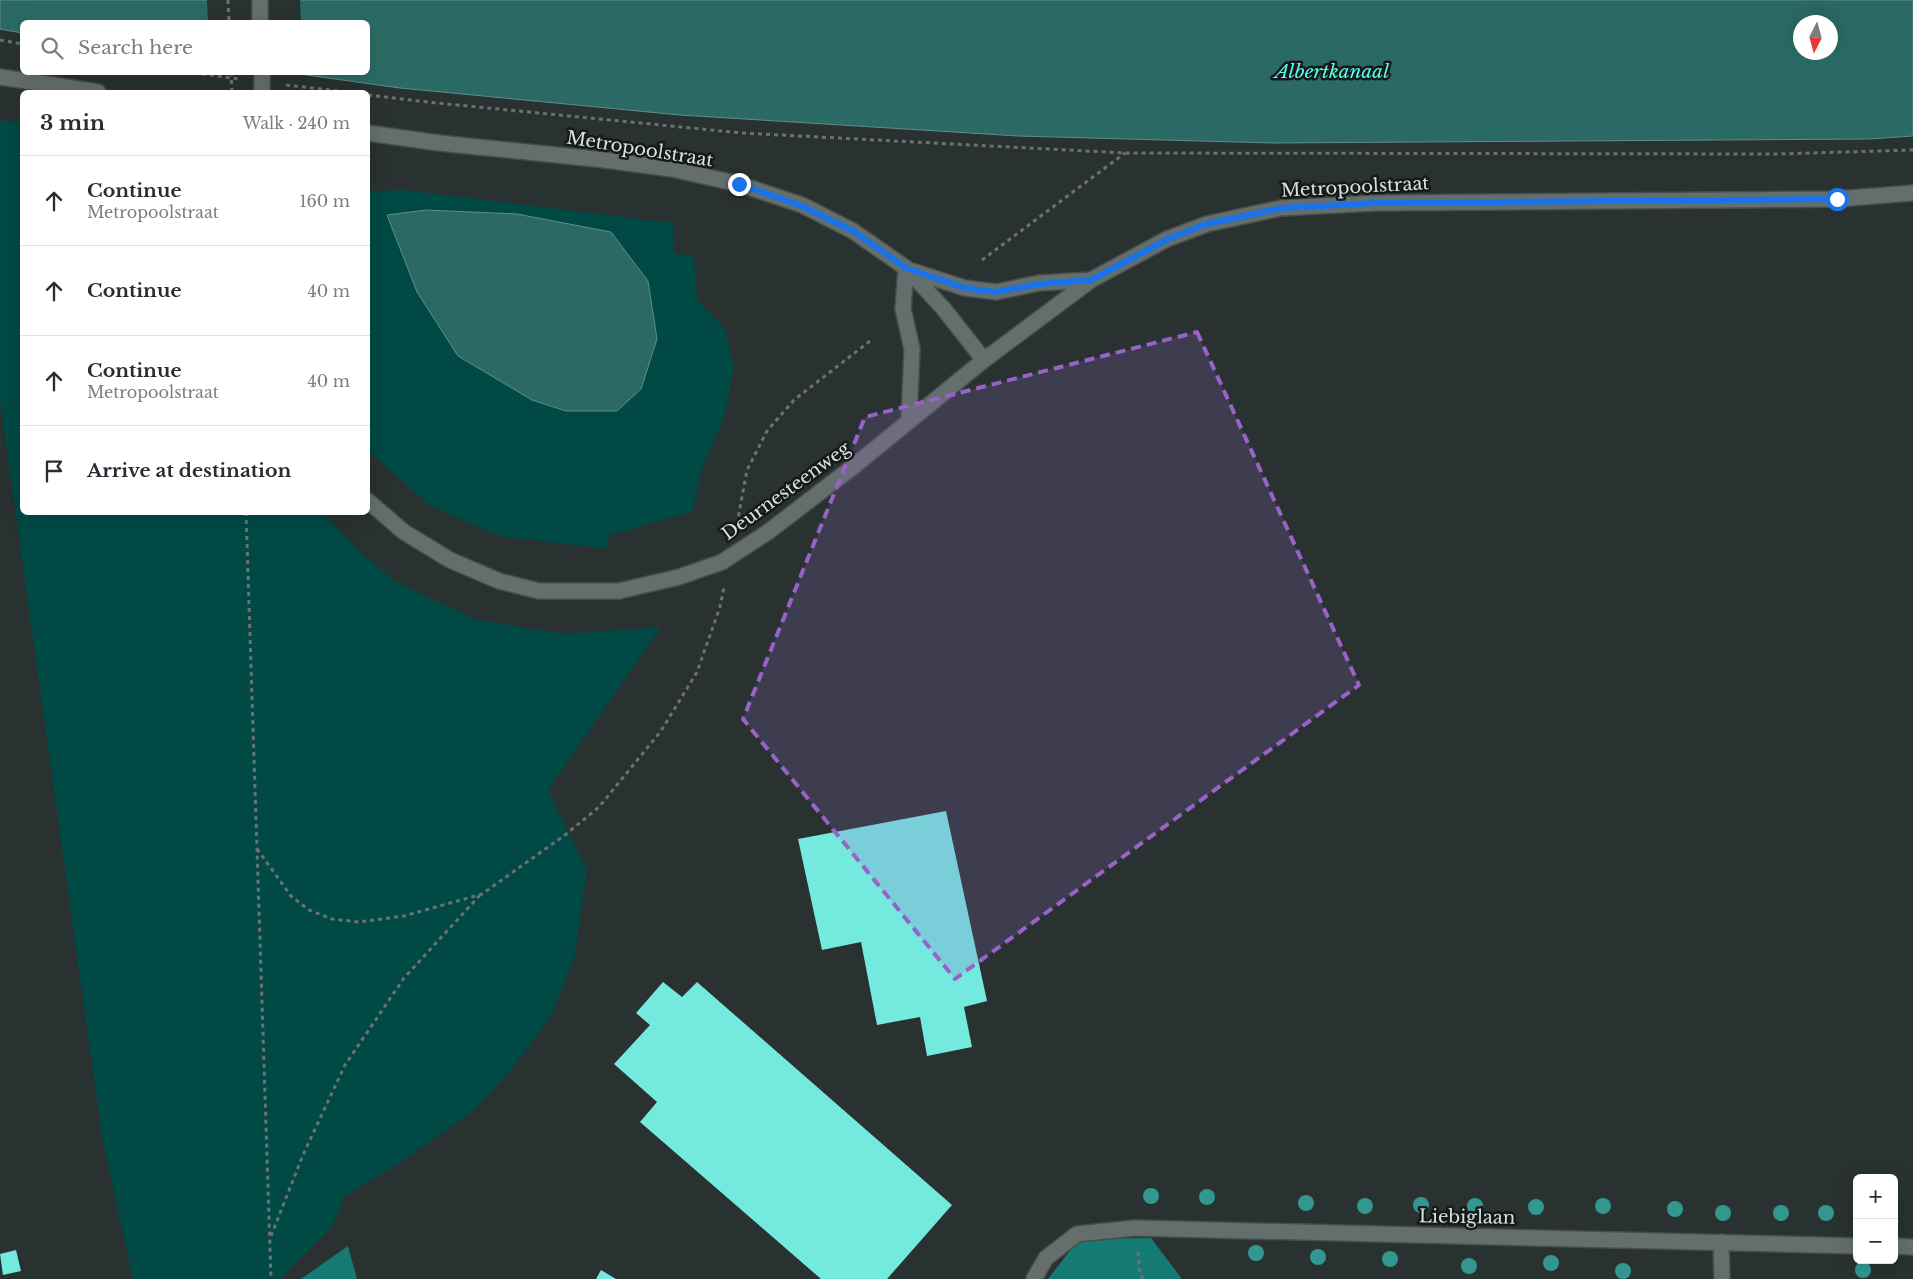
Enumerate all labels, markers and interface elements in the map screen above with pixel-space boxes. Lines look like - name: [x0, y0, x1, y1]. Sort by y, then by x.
- north arrow: [1793, 15, 1838, 60]
- search box: [20, 20, 370, 75]
- icon: search: [38, 34, 66, 62]
- text: Search here: [78, 36, 193, 59]
- water label: Albertkanaal: [1272, 60, 1389, 83]
- text: 3 min: [40, 110, 105, 136]
- text: Walk · 240 m: [243, 113, 350, 133]
- street label: Metropoolstraat: [565, 127, 715, 172]
- street label: Metropoolstraat: [1280, 172, 1430, 202]
- route end: [728, 173, 751, 196]
- text: Continue: [87, 179, 182, 202]
- icon: ahead: [40, 187, 68, 215]
- route start: [1826, 188, 1849, 211]
- text: 160 m: [299, 191, 350, 211]
- text: Metropoolstraat: [87, 202, 219, 222]
- icon: ahead: [40, 277, 68, 305]
- text: Continue: [87, 279, 182, 302]
- text: 40 m: [307, 281, 350, 301]
- text: Continue: [87, 359, 182, 382]
- icon: ahead: [40, 367, 68, 395]
- text: 40 m: [307, 371, 350, 391]
- text: Metropoolstraat: [87, 382, 219, 402]
- street label: Deurnesteenweg: [717, 437, 855, 545]
- icon: arrive: [40, 457, 68, 485]
- text: Arrive at destination: [87, 459, 291, 482]
- map controls: [1853, 1174, 1898, 1264]
- button: +: [1853, 1174, 1898, 1219]
- street label: Liebiglaan: [1419, 1205, 1515, 1229]
- button: −: [1853, 1219, 1898, 1264]

